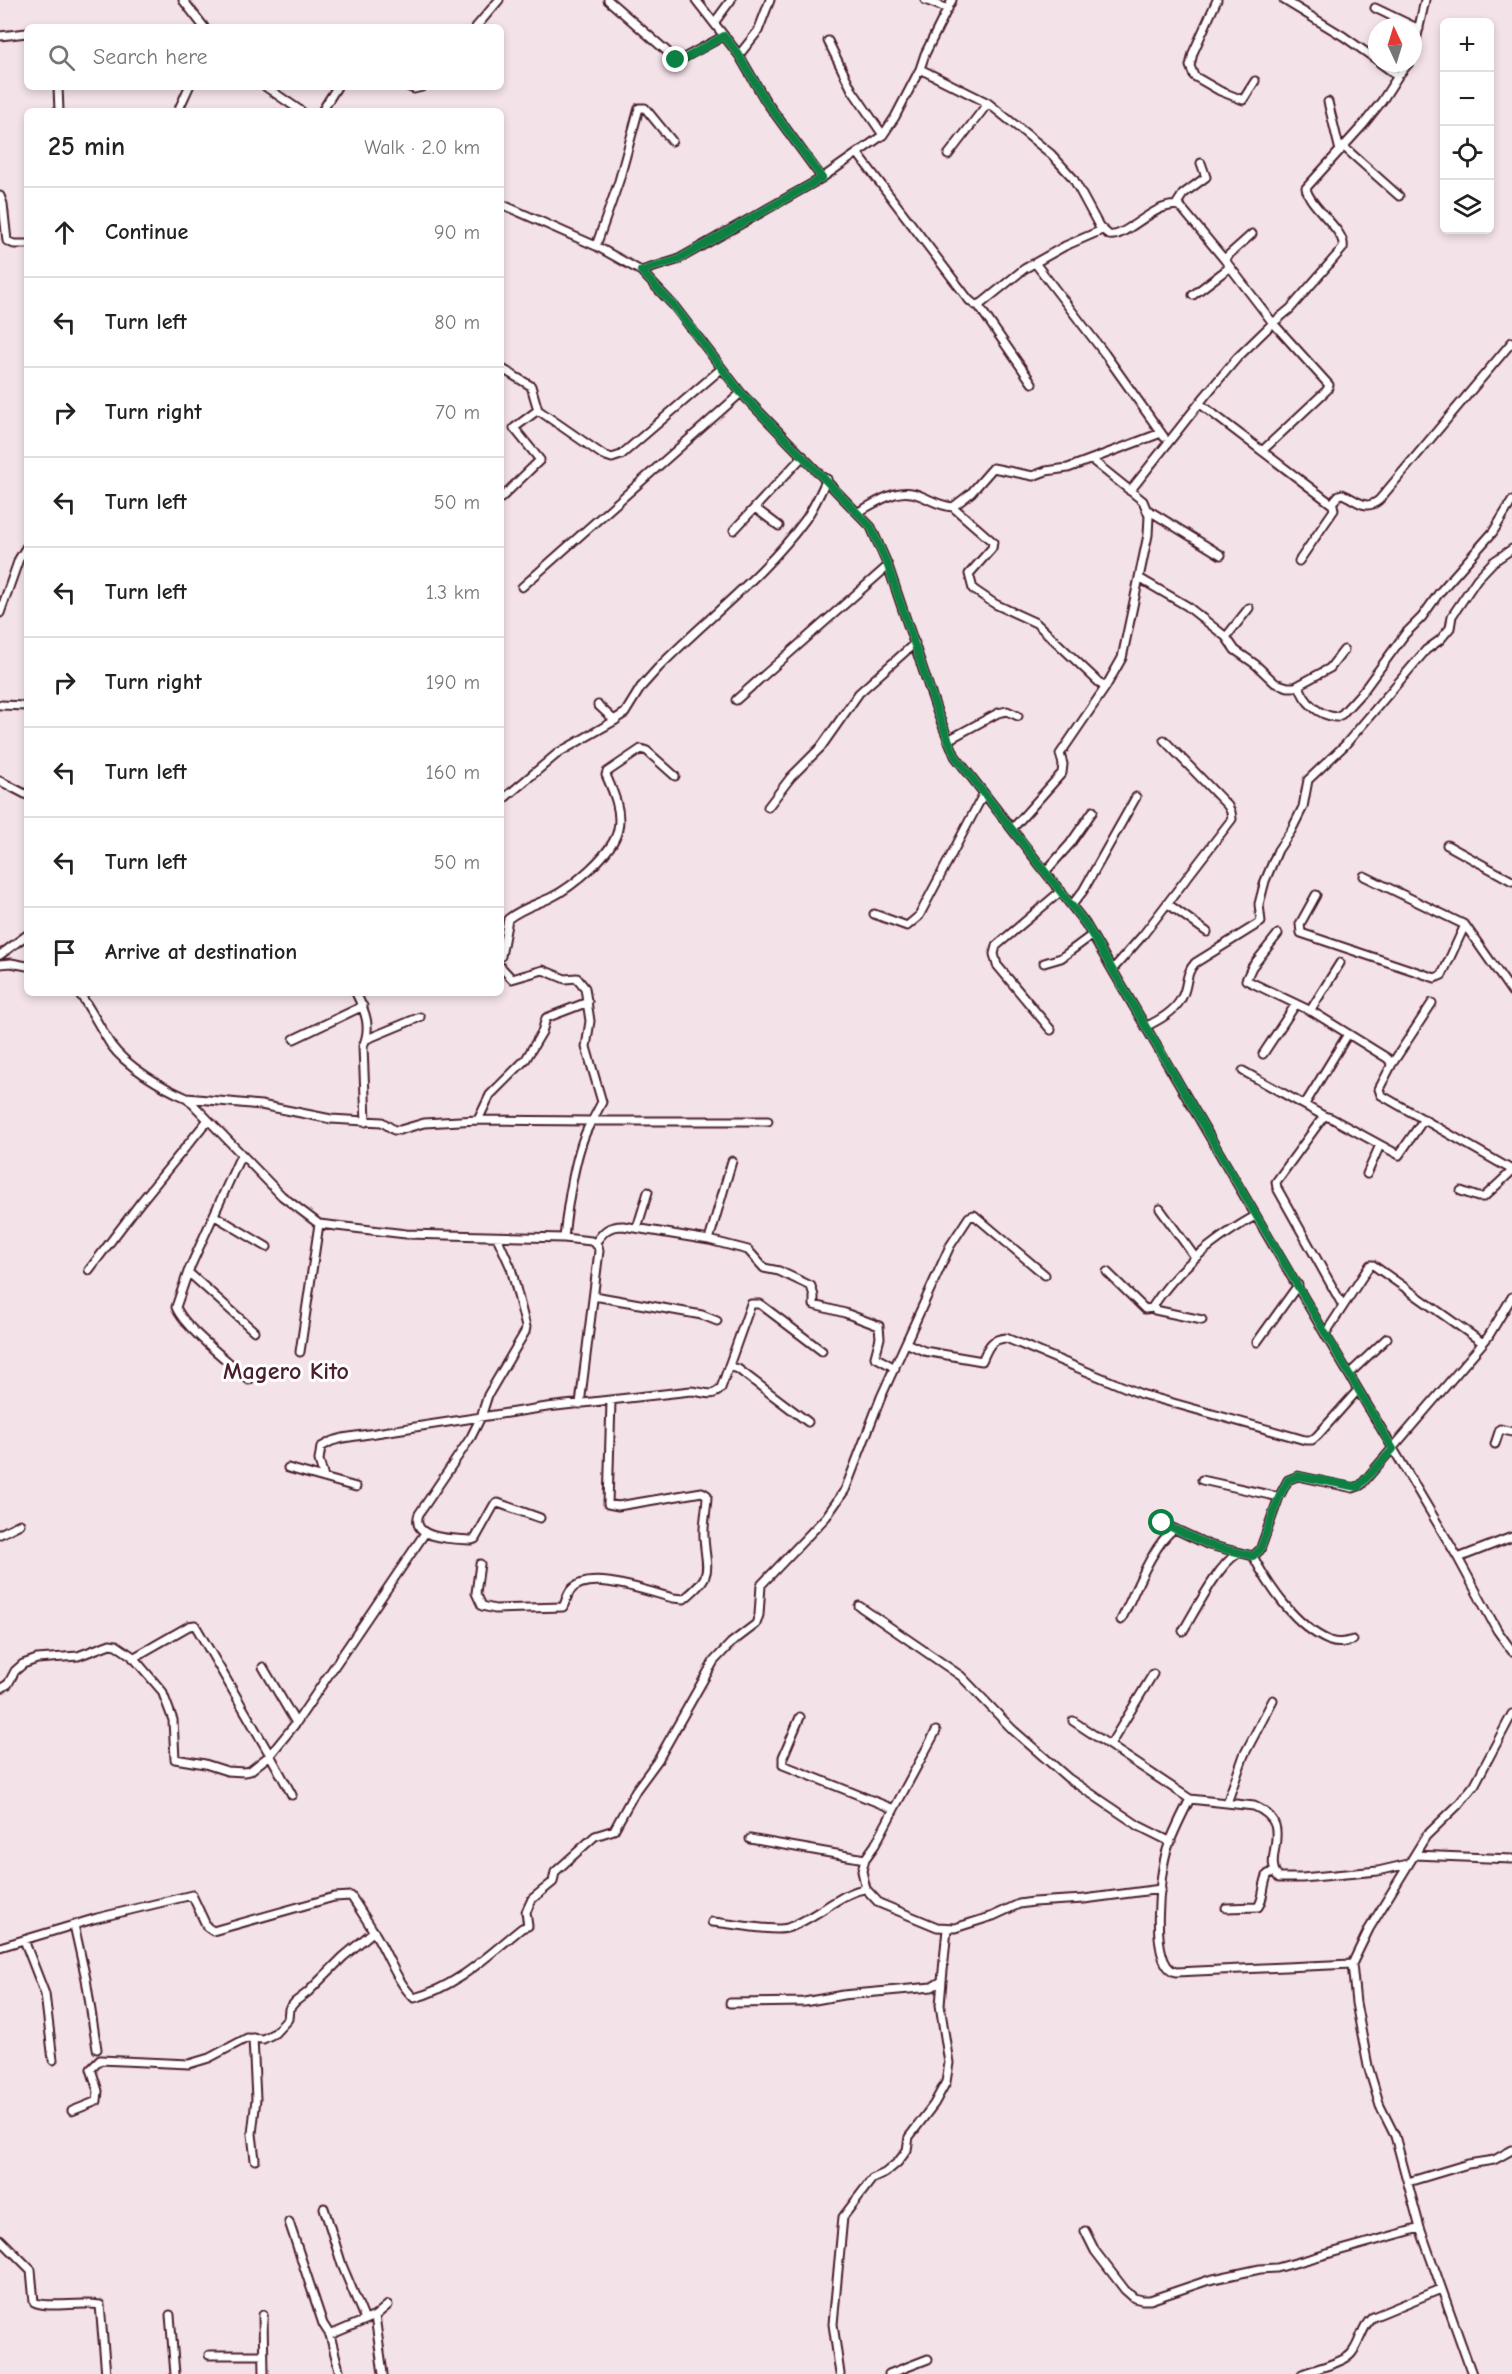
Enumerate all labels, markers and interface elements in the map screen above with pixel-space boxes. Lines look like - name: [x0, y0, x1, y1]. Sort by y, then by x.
- north arrow: [1368, 18, 1422, 72]
- map controls: [1440, 18, 1494, 234]
- button: +: [1440, 18, 1494, 72]
- search box: [24, 24, 504, 90]
- icon: search: [45, 41, 78, 74]
- text: Search here: [93, 44, 208, 70]
- route end: [662, 46, 688, 72]
- button: −: [1440, 72, 1494, 126]
- button: locate: [1440, 126, 1494, 180]
- text: 25 min: [48, 132, 125, 162]
- text: Walk · 2.0 km: [364, 136, 480, 159]
- button: layers: [1440, 180, 1494, 234]
- icon: ahead: [48, 216, 81, 249]
- text: Continue: [105, 219, 188, 245]
- text: 90 m: [434, 221, 480, 244]
- icon: left: [48, 306, 81, 339]
- text: Turn left: [105, 309, 187, 335]
- text: 80 m: [434, 311, 480, 334]
- icon: right: [48, 396, 81, 429]
- text: Turn right: [105, 399, 202, 425]
- text: 70 m: [435, 401, 480, 424]
- icon: left: [48, 486, 81, 519]
- text: Turn left: [105, 489, 187, 515]
- text: 50 m: [434, 491, 480, 514]
- icon: left: [48, 576, 81, 609]
- text: Turn left: [105, 579, 187, 605]
- text: 1.3 km: [426, 581, 480, 604]
- icon: right: [48, 666, 81, 699]
- text: Turn right: [105, 669, 202, 695]
- text: 190 m: [426, 671, 480, 694]
- icon: left: [48, 756, 81, 789]
- text: Turn left: [105, 759, 187, 785]
- text: 160 m: [426, 761, 480, 784]
- icon: left: [48, 846, 81, 879]
- text: Turn left: [105, 849, 187, 875]
- text: 50 m: [434, 851, 480, 874]
- icon: arrive: [48, 936, 81, 969]
- text: Arrive at destination: [105, 939, 297, 965]
- district label: Magero Kito: [223, 1357, 349, 1385]
- route start: [1148, 1509, 1174, 1535]

